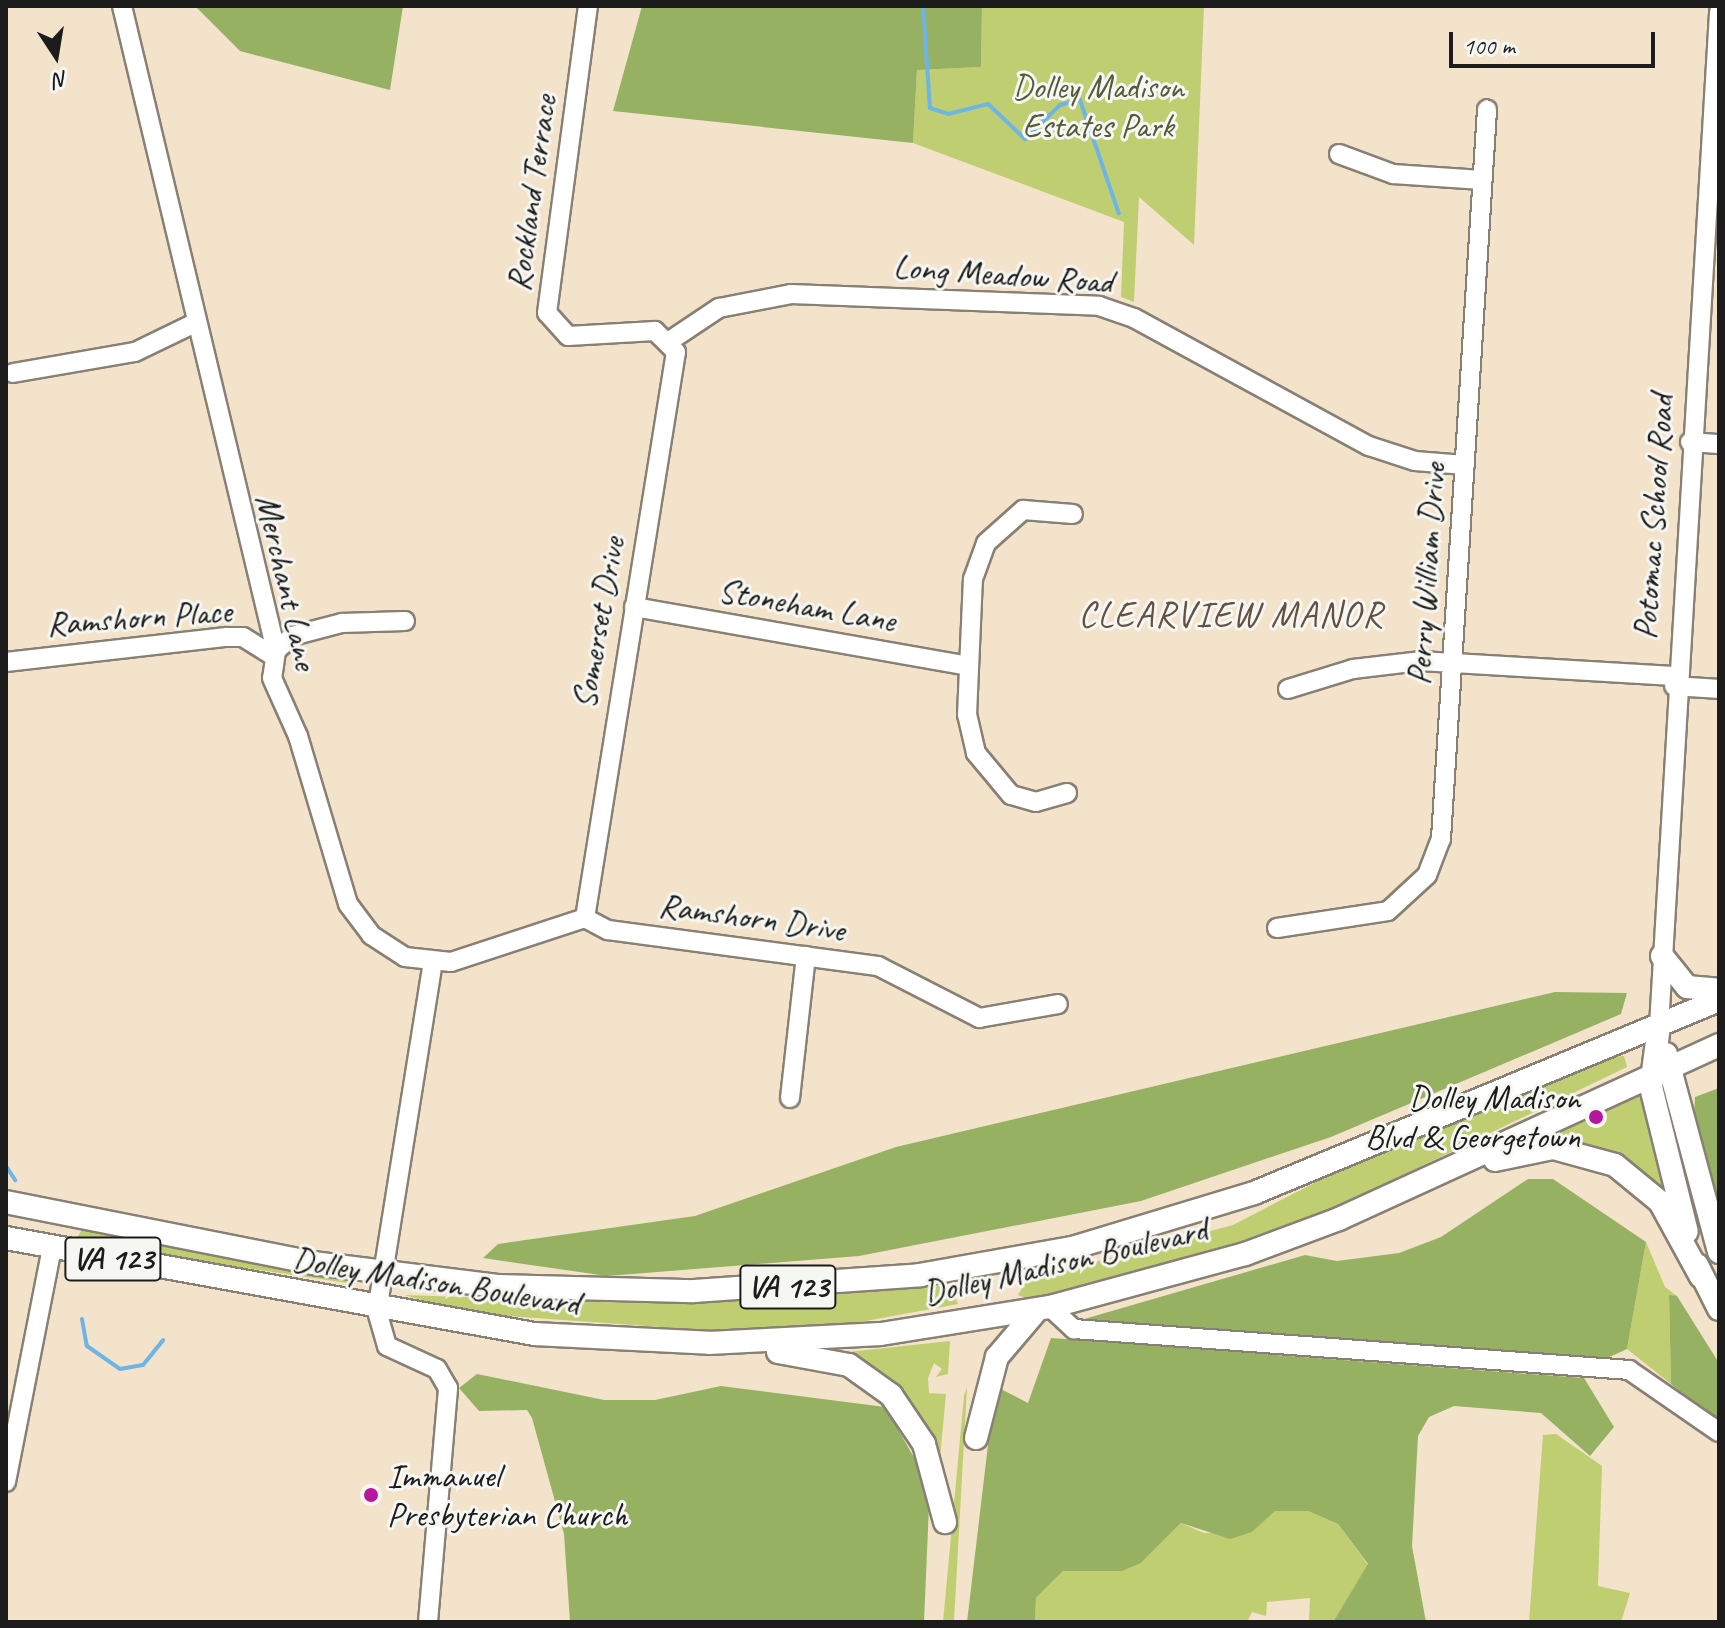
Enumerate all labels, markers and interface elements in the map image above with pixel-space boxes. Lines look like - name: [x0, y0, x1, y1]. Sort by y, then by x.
- north arrow: [16, 16, 96, 96]
- scale bar: [1453, 16, 1659, 66]
- text: 100 m: [1463, 31, 1515, 61]
- text: N: [51, 64, 71, 95]
- park label: Dolley Madison Estates Park: [1012, 66, 1184, 146]
- street label: Rockland Terrace: [497, 93, 565, 293]
- street label: Long Meadow Road: [892, 246, 1114, 302]
- street label: Potomac School Road: [1624, 394, 1682, 640]
- street label: Perry William Drive: [1398, 462, 1454, 686]
- street label: Merchant Lane: [247, 490, 327, 674]
- street label: Somerset Drive: [563, 534, 633, 712]
- street label: Stoneham Lane: [715, 569, 899, 641]
- street label: Ramshorn Place: [45, 590, 233, 644]
- district label: CLEARVIEW MANOR: [1081, 593, 1381, 637]
- street label: Ramshorn Drive: [656, 884, 848, 950]
- place label: Dolley Madison Blvd & Georgetown: [1365, 1077, 1580, 1156]
- marker: Dolley Madison Blvd & Georgetown: [1587, 1108, 1605, 1126]
- street label: Dolley Madison Boulevard: [918, 1208, 1212, 1314]
- road number: VA 123: [63, 1231, 163, 1287]
- street label: Dolley Madison Boulevard: [289, 1238, 583, 1324]
- road number: VA 123: [738, 1259, 838, 1315]
- place label: Immanuel Presbyterian Church: [387, 1455, 628, 1534]
- marker: Immanuel Presbyterian Church: [362, 1486, 380, 1504]

